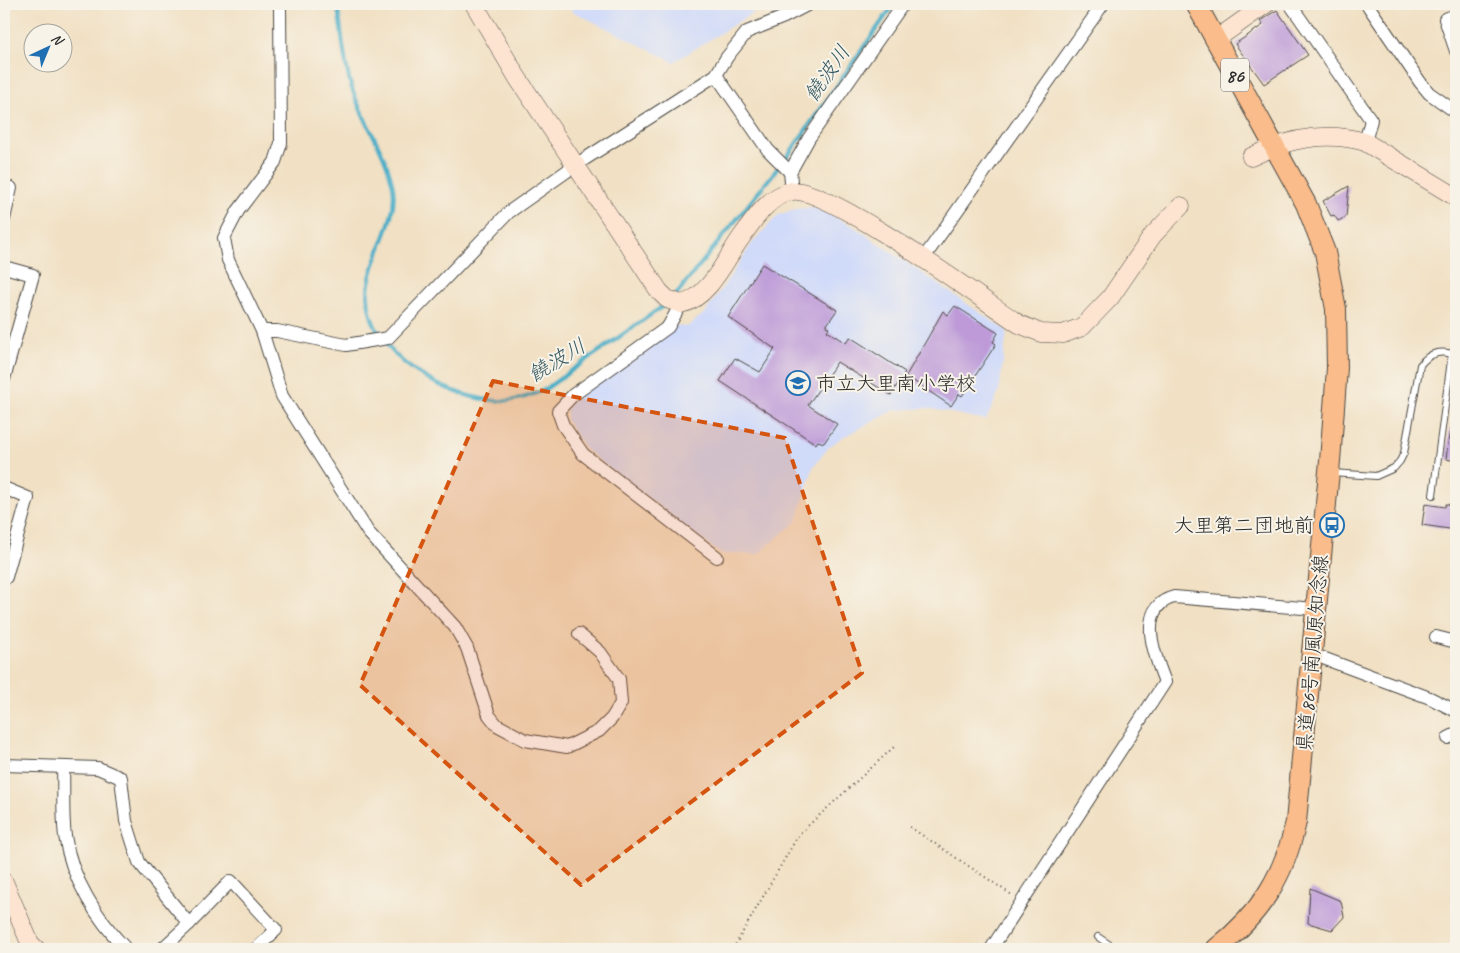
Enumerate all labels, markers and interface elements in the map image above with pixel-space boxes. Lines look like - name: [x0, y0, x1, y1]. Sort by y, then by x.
- north arrow: [22, 22, 72, 72]
- text: N: [48, 30, 67, 50]
- water label: 饒波川: [798, 40, 856, 106]
- road number: 86: [1221, 58, 1249, 92]
- water label: 饒波川: [523, 333, 591, 387]
- school or university icon: 市立大里南小学校: [785, 370, 811, 396]
- place label: 市立大里南小学校: [816, 371, 976, 396]
- bus stop icon: 大里第二団地前: [1319, 512, 1345, 538]
- place label: 大里第二団地前: [1174, 513, 1314, 538]
- street label: 県道86号南風原知念線: [1291, 553, 1334, 753]

